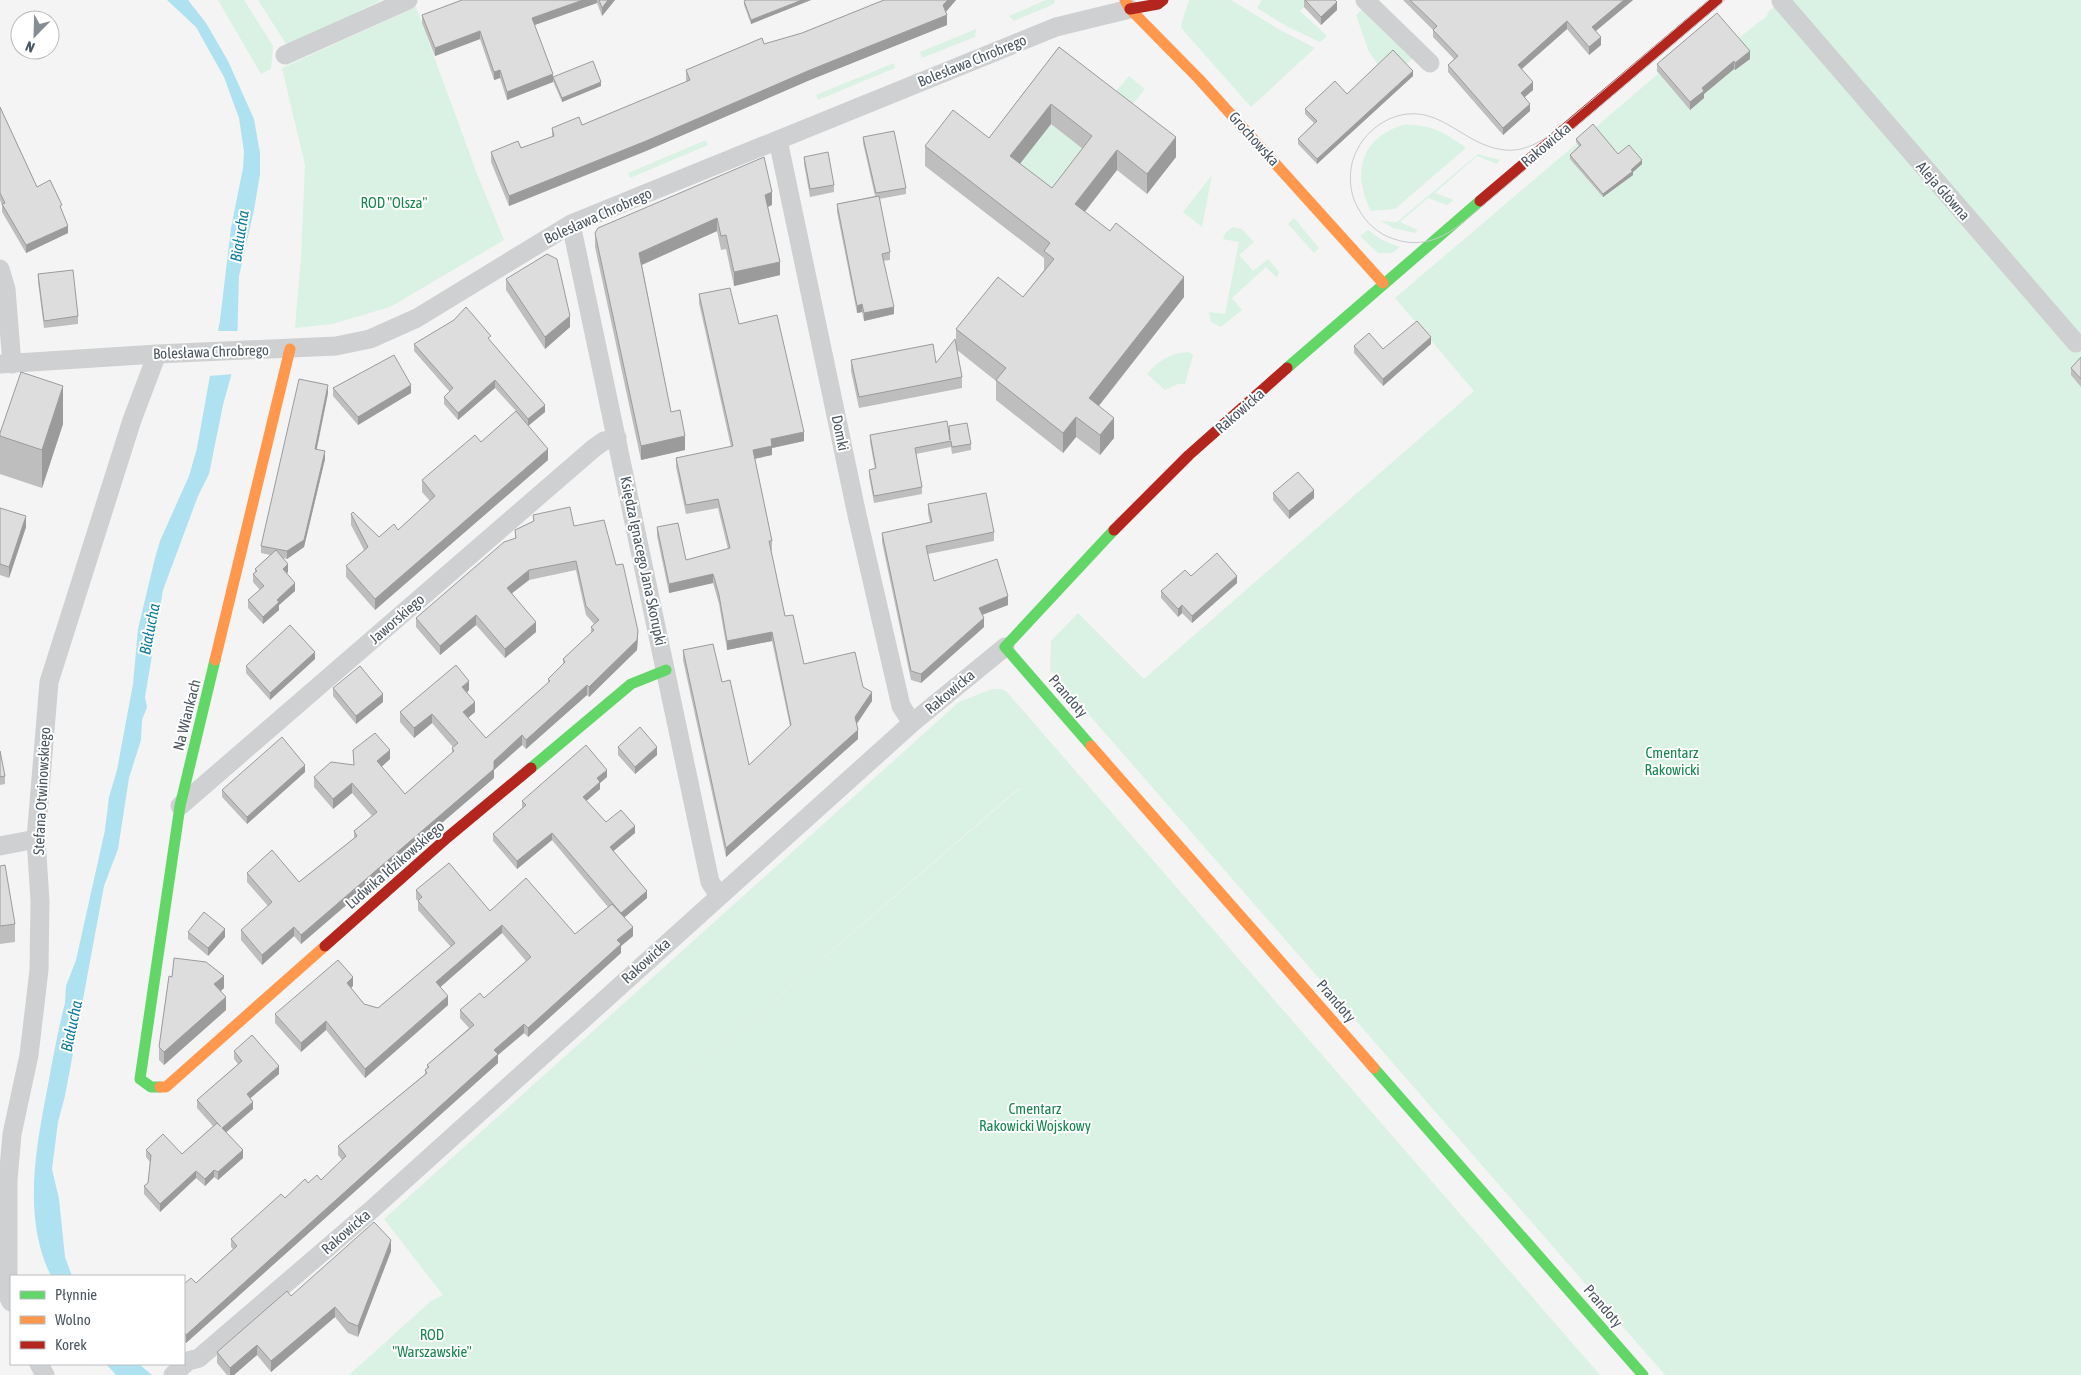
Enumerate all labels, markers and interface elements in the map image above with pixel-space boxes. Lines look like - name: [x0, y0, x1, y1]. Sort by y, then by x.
- north arrow: [10, 10, 60, 60]
- street label: Bolesława Chrobrego: [915, 31, 1029, 90]
- text: N: [23, 38, 37, 56]
- street label: Grochowska: [1226, 108, 1283, 169]
- street label: Rakowicka: [1518, 119, 1574, 170]
- street label: Aleja Główna: [1913, 158, 1974, 224]
- street label: Bolesława Chrobrego: [541, 184, 654, 247]
- park label: ROD "Olsza": [361, 194, 427, 211]
- water label: Białucha: [226, 208, 252, 263]
- street label: Bolesława Chrobrego: [153, 341, 269, 362]
- street label: Rakowicka: [1212, 385, 1268, 436]
- street label: Domki: [828, 414, 853, 452]
- street label: Księdza Ignacego Jana Skorupki: [617, 475, 670, 647]
- street label: Jaworskiego: [366, 590, 428, 647]
- water label: Białucha: [135, 601, 163, 656]
- street label: Rakowicka: [922, 666, 978, 717]
- street label: Prandoty: [1045, 671, 1091, 720]
- street label: Na Wiankach: [169, 677, 204, 752]
- street label: Stefana Otwinowskiego: [30, 726, 53, 855]
- park label: Cmentarz Rakowicki: [1644, 744, 1700, 778]
- street label: Ludwika Idzikowskiego: [342, 817, 447, 912]
- street label: Rakowicka: [618, 934, 673, 987]
- street label: Prandoty: [1313, 976, 1359, 1025]
- water label: Białucha: [57, 998, 85, 1053]
- park label: Cmentarz Rakowicki Wojskowy: [979, 1100, 1091, 1134]
- street label: Rakowicka: [318, 1206, 374, 1257]
- legend: [10, 1275, 185, 1365]
- street label: Prandoty: [1580, 1281, 1626, 1330]
- text: Płynnie: [55, 1286, 97, 1303]
- text: Wolno: [55, 1311, 91, 1328]
- park label: ROD "Warszawskie": [392, 1326, 472, 1360]
- text: Korek: [55, 1336, 87, 1353]

